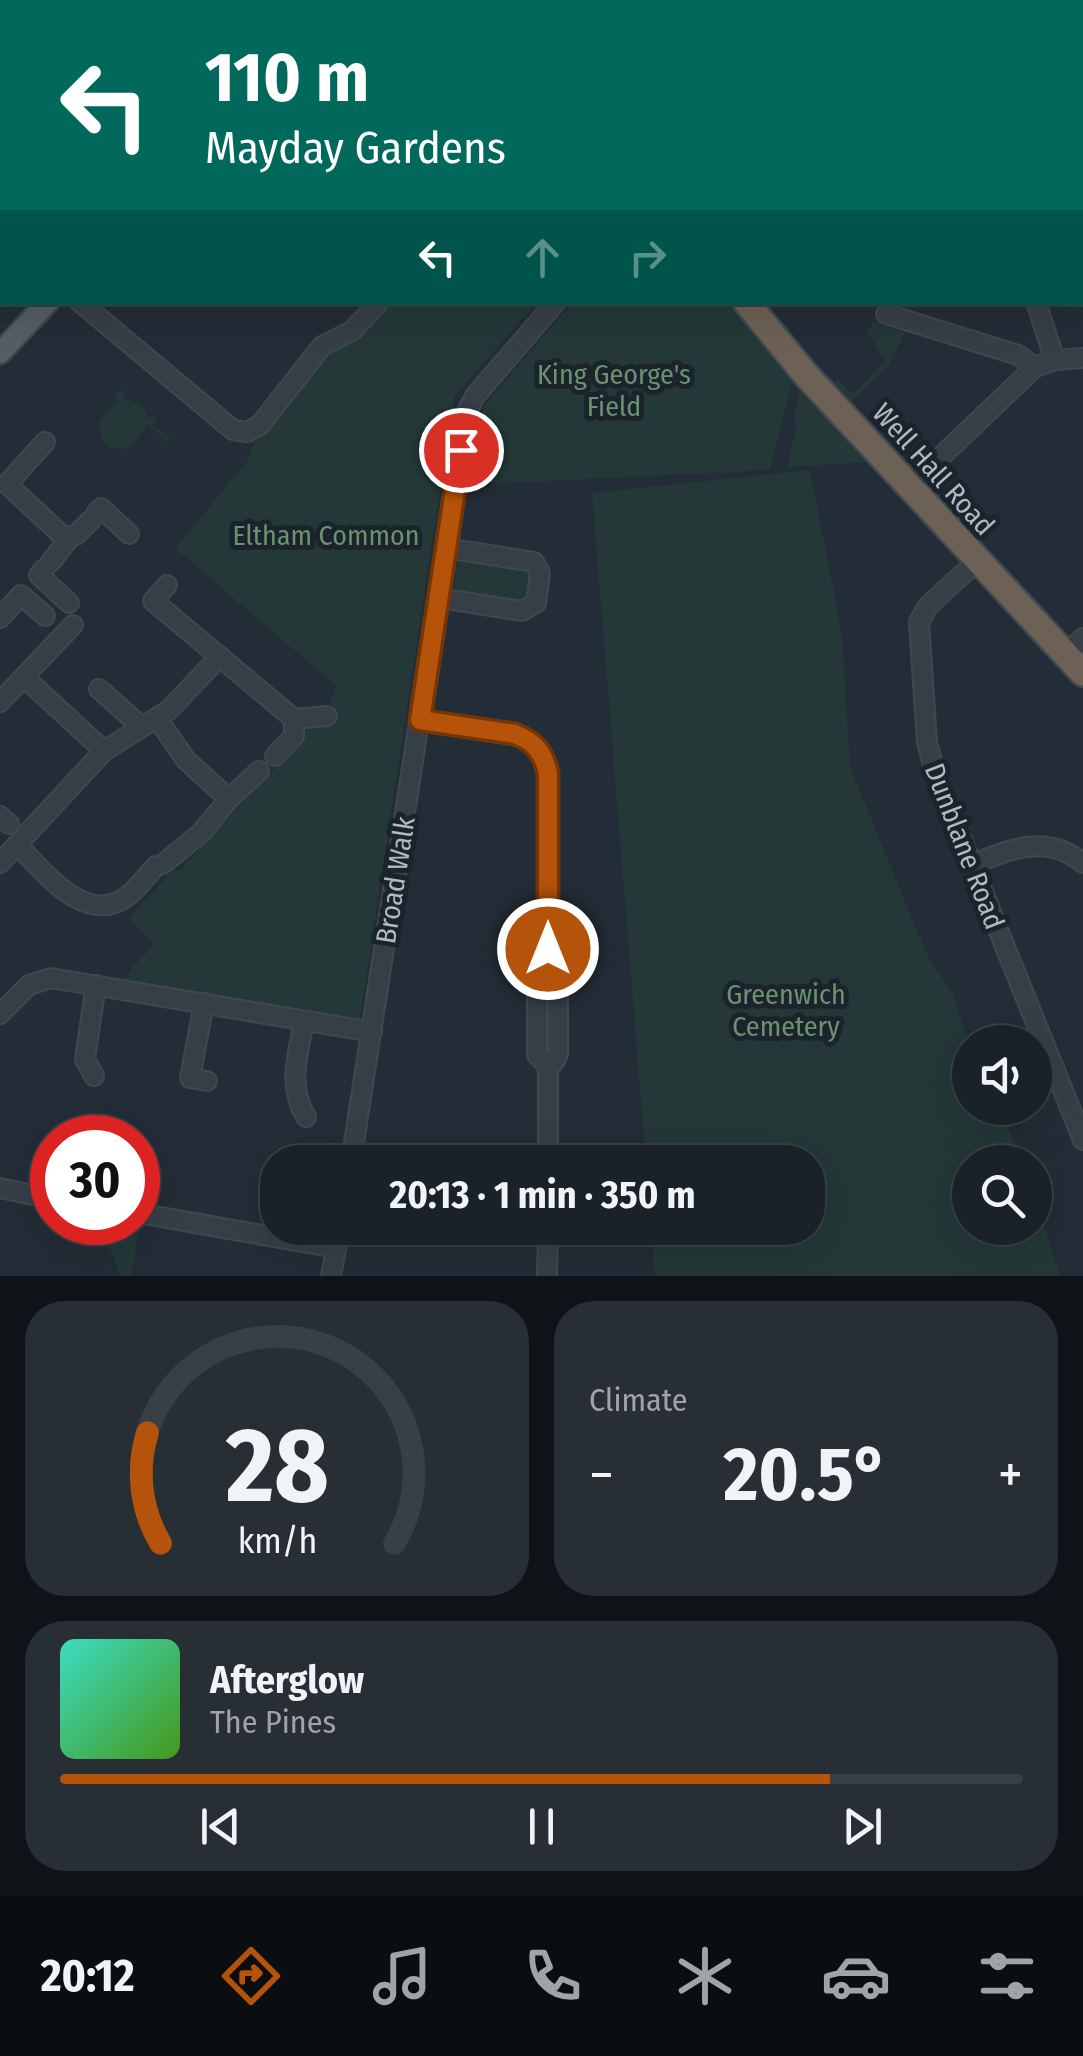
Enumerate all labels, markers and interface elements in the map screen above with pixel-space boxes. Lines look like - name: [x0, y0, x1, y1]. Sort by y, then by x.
- text: 110 m: [205, 36, 369, 120]
- icon: left: [40, 40, 170, 170]
- text: Mayday Gardens: [205, 121, 506, 175]
- icon: left: [410, 230, 465, 285]
- icon: ahead: [515, 230, 570, 285]
- icon: right: [620, 230, 675, 285]
- park label: King George's Field: [537, 358, 691, 423]
- street label: Well Hall Road: [866, 397, 1001, 542]
- pin: [419, 408, 504, 493]
- icon: arrive: [434, 423, 489, 478]
- park label: Eltham Common: [232, 519, 420, 552]
- street label: Dunblane Road: [918, 759, 1011, 934]
- street label: Broad Walk: [369, 813, 422, 946]
- position arrow: [496, 897, 600, 1001]
- park label: Greenwich Cemetery: [726, 978, 846, 1043]
- map controls: [952, 1025, 1052, 1245]
- button: sound: [952, 1025, 1052, 1125]
- speed limit sign: 30: [30, 1115, 160, 1245]
- button: search: [952, 1145, 1052, 1245]
- text: 20:13 · 1 min · 350 m: [390, 1172, 695, 1218]
- text: Climate: [589, 1381, 688, 1419]
- text: 28: [224, 1404, 329, 1529]
- text: 20.5°: [724, 1430, 888, 1520]
- text: −: [589, 1442, 614, 1508]
- text: +: [998, 1442, 1023, 1508]
- text: km/h: [237, 1520, 317, 1562]
- text: Afterglow: [210, 1657, 364, 1703]
- text: The Pines: [210, 1703, 336, 1741]
- icon: previous: [193, 1799, 248, 1854]
- icon: pause: [514, 1799, 569, 1854]
- icon: next: [835, 1799, 890, 1854]
- icon: directions: [216, 1941, 286, 2011]
- icon: music: [367, 1941, 437, 2011]
- icon: phone: [518, 1941, 588, 2011]
- icon: climate: [670, 1941, 740, 2011]
- icon: car: [821, 1941, 891, 2011]
- icon: filters: [972, 1941, 1042, 2011]
- text: 20:12: [41, 1949, 135, 2003]

